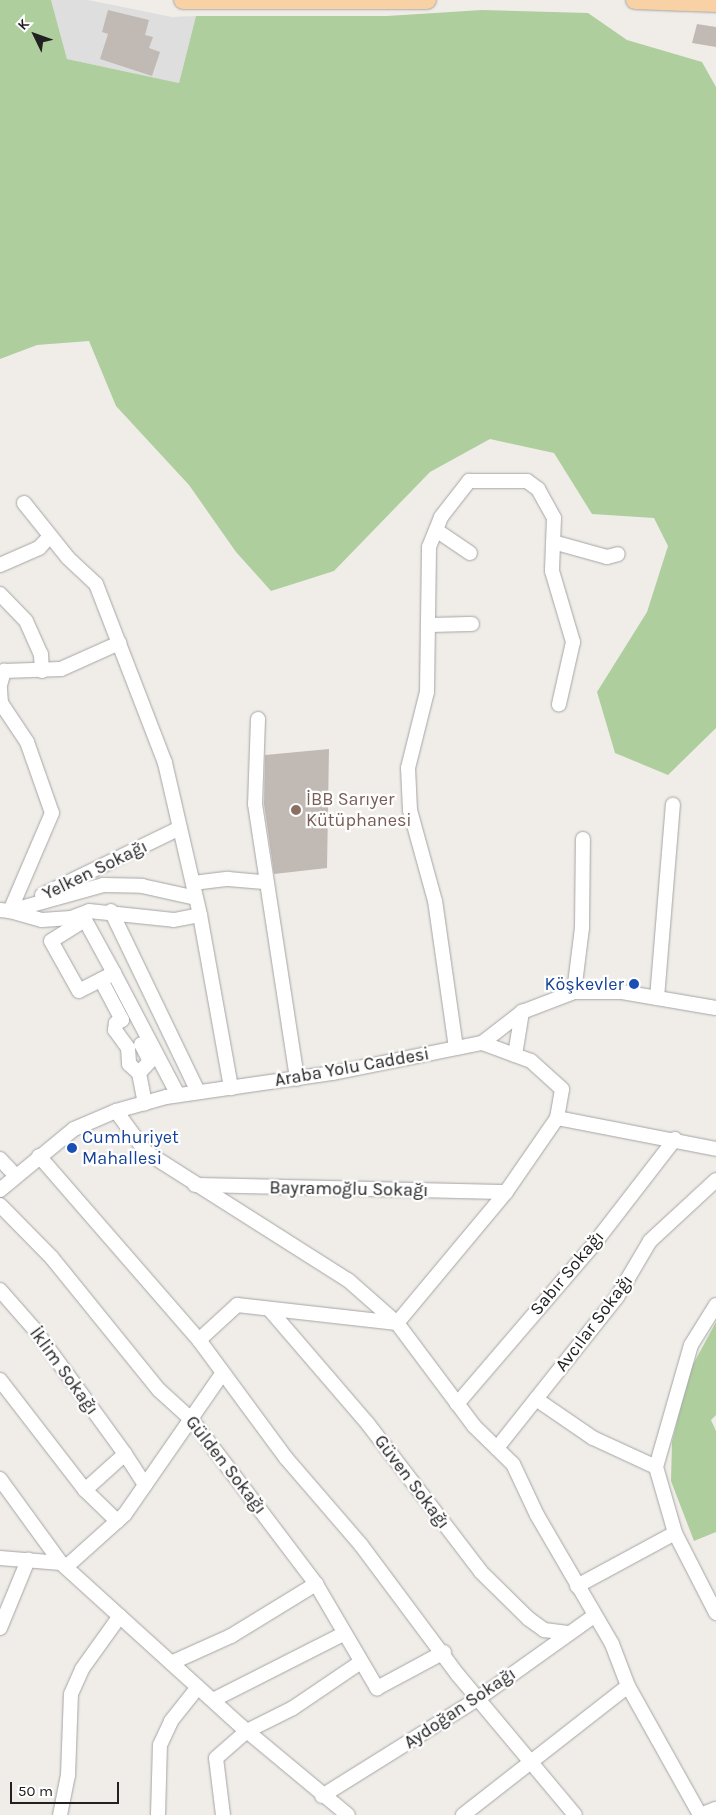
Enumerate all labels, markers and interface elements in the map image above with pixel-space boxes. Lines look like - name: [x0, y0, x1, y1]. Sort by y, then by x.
- north arrow: [10, 10, 60, 60]
- text: K: [14, 16, 33, 34]
- place label: İBB Sarıyer Kütüphanesi: [306, 789, 412, 832]
- marker: İBB Sarıyer Kütüphanesi: [290, 804, 302, 816]
- street label: Yelken Sokağı: [39, 835, 151, 905]
- place label: Köşkevler: [545, 973, 624, 995]
- marker: Köşkevler: [628, 978, 640, 990]
- street label: Araba Yolu Caddesi: [273, 1043, 431, 1091]
- place label: Cumhuriyet Mahallesi: [82, 1127, 179, 1170]
- marker: Cumhuriyet Mahallesi: [66, 1142, 78, 1154]
- street label: Bayramoğlu Sokağı: [269, 1177, 429, 1201]
- street label: Sabır Sokağı: [525, 1226, 609, 1320]
- street label: Avcılar Sokağı: [551, 1270, 637, 1376]
- street label: İklim Sokağı: [25, 1323, 103, 1419]
- street label: Gülden Sokağı: [181, 1412, 271, 1518]
- street label: Güven Sokağı: [370, 1431, 454, 1533]
- street label: Aydoğan Sokağı: [400, 1663, 520, 1753]
- scale bar: [12, 1772, 121, 1804]
- text: 50 m: [18, 1782, 53, 1800]

